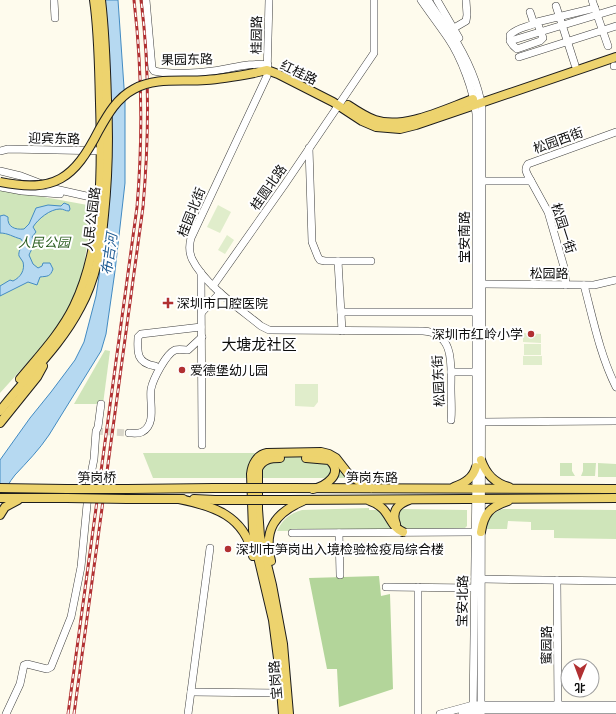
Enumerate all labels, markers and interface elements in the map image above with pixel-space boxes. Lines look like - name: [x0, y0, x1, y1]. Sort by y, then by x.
- street label: 桂园路: [249, 15, 264, 55]
- street label: 果园东路: [161, 52, 213, 67]
- street label: 红桂路: [278, 57, 320, 88]
- street label: 松园西街: [531, 125, 585, 156]
- street label: 迎宾东路: [28, 131, 80, 146]
- street label: 桂圆北路: [247, 162, 289, 213]
- street label: 桂园北街: [175, 185, 208, 239]
- street label: 人民公园路: [80, 186, 103, 252]
- street label: 松园一街: [548, 201, 579, 255]
- street label: 宝安南路: [457, 211, 472, 263]
- water label: 布吉河: [98, 229, 121, 276]
- park label: 人民公园: [18, 235, 72, 250]
- street label: 松园路: [529, 266, 569, 281]
- place label: 深圳市口腔医院: [177, 296, 268, 311]
- marker: 深圳市口腔医院: [162, 297, 174, 309]
- place label: 深圳市红岭小学: [432, 327, 523, 342]
- marker: 深圳市红岭小学: [526, 329, 536, 339]
- district label: 大塘龙社区: [221, 336, 297, 354]
- street label: 松园东街: [430, 355, 447, 407]
- place label: 爱德堡幼儿园: [190, 363, 268, 378]
- marker: 爱德堡幼儿园: [177, 365, 187, 375]
- street label: 笋岗桥: [77, 470, 117, 485]
- street label: 笋岗东路: [346, 470, 398, 485]
- place label: 深圳市笋岗出入境检验检疫局综合楼: [236, 542, 444, 557]
- marker: 深圳市笋岗出入境检验检疫局综合楼: [223, 544, 233, 554]
- street label: 宝安北路: [455, 575, 470, 627]
- street label: 蜜园路: [539, 625, 554, 665]
- north arrow: [560, 658, 600, 698]
- street label: 宝岗路: [266, 660, 285, 700]
- text: 北: [574, 681, 585, 694]

